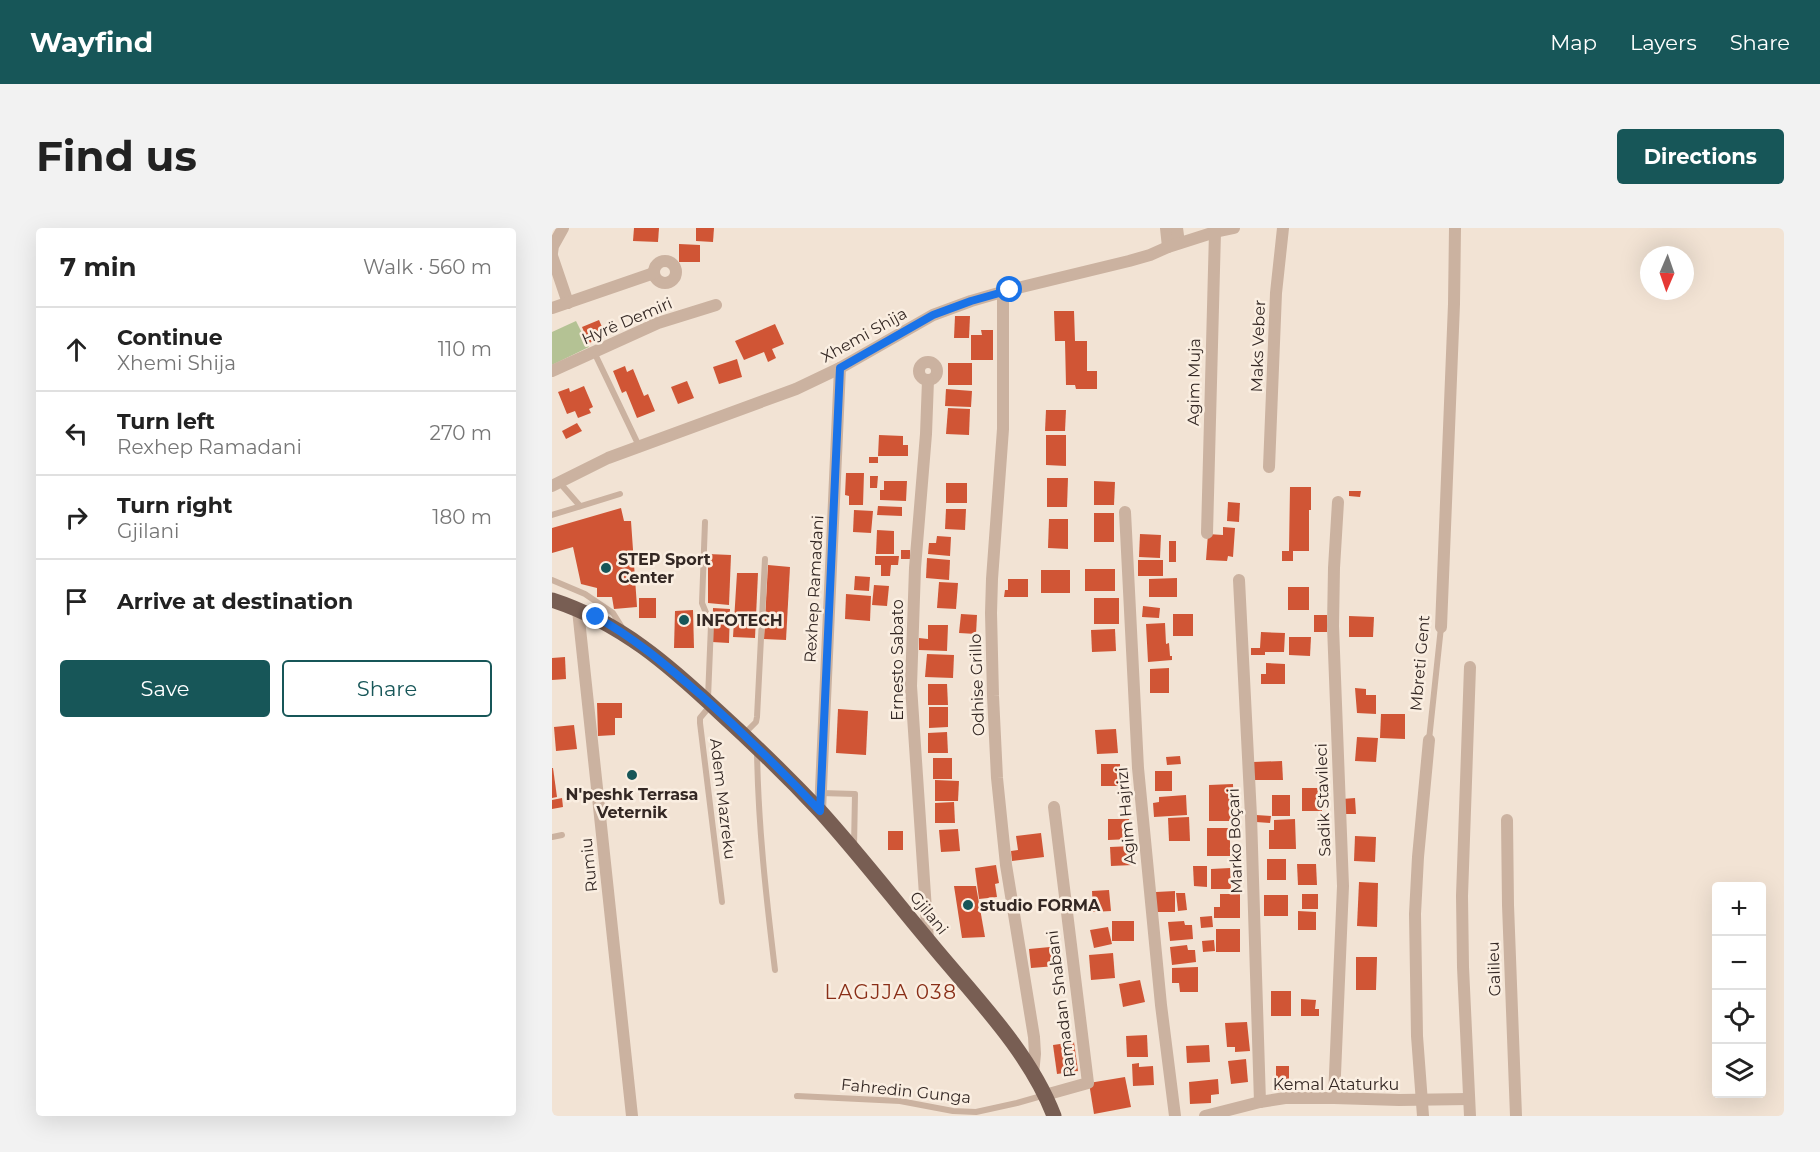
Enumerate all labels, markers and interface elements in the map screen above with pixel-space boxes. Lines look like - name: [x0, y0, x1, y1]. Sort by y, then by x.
- text: Wayfind: [30, 25, 153, 59]
- text: Map: [1550, 30, 1597, 55]
- text: Layers: [1630, 30, 1697, 55]
- text: Share: [1730, 30, 1790, 55]
- button: Directions: [1617, 129, 1784, 184]
- text: Find us: [36, 130, 197, 182]
- north arrow: [1640, 246, 1694, 300]
- text: 7 min: [60, 251, 137, 283]
- text: Walk · 560 m: [363, 255, 492, 279]
- route start: [996, 276, 1022, 302]
- street label: Hyrë Demiri: [579, 293, 675, 349]
- street label: Maks Veber: [1247, 299, 1269, 393]
- street label: Xhemi Shija: [818, 304, 910, 366]
- text: Continue: [117, 324, 223, 351]
- icon: ahead: [60, 333, 93, 366]
- text: 110 m: [438, 337, 492, 361]
- street label: Agim Muja: [1184, 338, 1204, 426]
- text: Xhemi Shija: [117, 351, 236, 375]
- text: Turn left: [117, 408, 215, 435]
- icon: left: [60, 417, 93, 450]
- text: 270 m: [430, 421, 492, 445]
- text: Rexhep Ramadani: [117, 435, 302, 459]
- text: Turn right: [117, 492, 232, 519]
- icon: right: [60, 501, 93, 534]
- text: 180 m: [432, 505, 492, 529]
- street label: Rexhep Ramadani: [801, 515, 827, 663]
- text: Gjilani: [117, 519, 179, 543]
- place label: STEP Sport Center: [618, 550, 711, 587]
- marker: STEP Sport Center: [599, 561, 613, 575]
- icon: arrive: [60, 585, 93, 618]
- text: Arrive at destination: [117, 588, 353, 615]
- street label: Ernesto Sabato: [888, 599, 907, 721]
- route end: [582, 603, 608, 629]
- place label: INFOTECH: [696, 611, 783, 630]
- marker: INFOTECH: [677, 613, 691, 627]
- street label: Mbreti Gent: [1406, 614, 1434, 712]
- street label: Odhise Grillo: [966, 633, 988, 737]
- button: Save: [60, 660, 270, 717]
- button: Share: [282, 660, 492, 717]
- street label: Adem Mazreku: [706, 737, 740, 861]
- street label: Sadik Stavileci: [1312, 743, 1334, 857]
- street label: Agim Hajrizi: [1112, 766, 1140, 866]
- marker: N'peshk Terrasa Veternik: [625, 768, 639, 782]
- place label: N'peshk Terrasa Veternik: [566, 785, 698, 822]
- street label: Marko Boçari: [1224, 788, 1246, 894]
- street label: Rumiu: [577, 837, 601, 893]
- map controls: [1712, 882, 1766, 1098]
- button: +: [1712, 882, 1766, 936]
- street label: Gjilani: [906, 888, 952, 938]
- place label: studio FORMA: [980, 896, 1101, 915]
- marker: studio FORMA: [961, 898, 975, 912]
- street label: Ramadan Shabani: [1043, 929, 1079, 1079]
- button: −: [1712, 936, 1766, 990]
- street label: Galileu: [1484, 941, 1504, 997]
- district label: LAGJJA 038: [825, 980, 957, 1004]
- button: locate: [1712, 990, 1766, 1044]
- button: layers: [1712, 1044, 1766, 1098]
- street label: Fahredin Gunga: [840, 1075, 972, 1107]
- street label: Kemal Ataturku: [1273, 1075, 1399, 1094]

